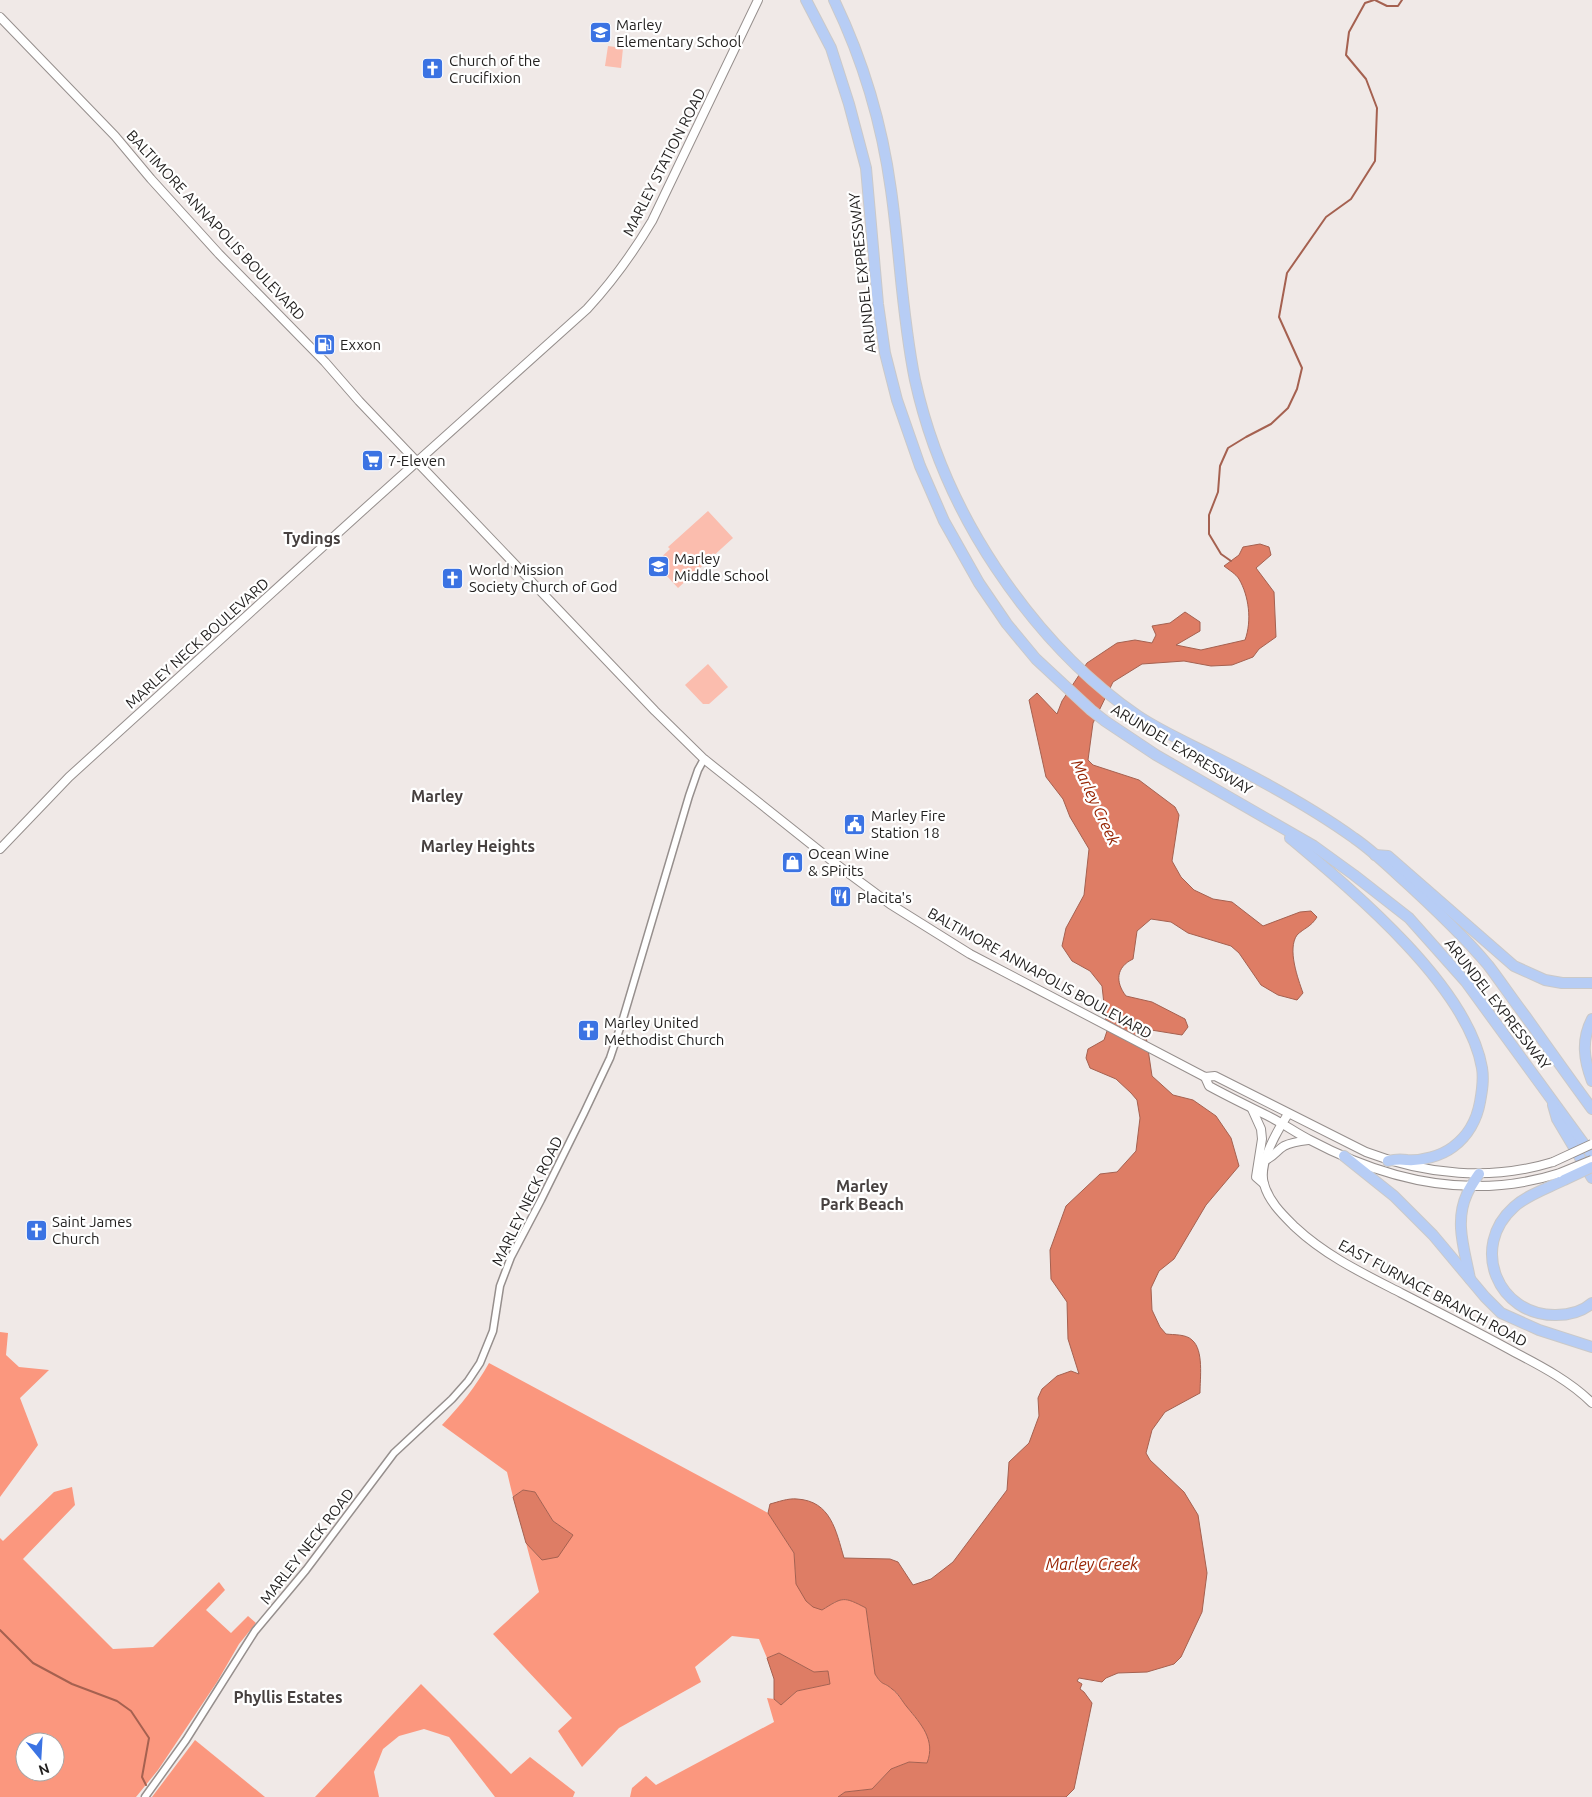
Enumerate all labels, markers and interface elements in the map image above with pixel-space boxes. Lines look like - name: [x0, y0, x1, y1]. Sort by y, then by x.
- place label: Marley Elementary School: [616, 16, 742, 50]
- school or university icon: Marley Elementary School: [588, 21, 612, 45]
- place label: Church of the Crucifixion: [449, 52, 541, 86]
- church icon: Church of the Crucifixion: [421, 57, 445, 81]
- street label: MARLEY STATION ROAD: [619, 85, 709, 239]
- street label: BALTIMORE ANNAPOLIS BOULEVARD: [123, 126, 309, 324]
- street label: ARUNDEL EXPRESSWAY: [845, 192, 879, 354]
- fuel station icon: Exxon: [312, 332, 336, 356]
- place label: Exxon: [340, 336, 381, 353]
- supermarket icon: 7-Eleven: [360, 448, 384, 472]
- place label: 7-Eleven: [388, 452, 446, 469]
- district label: Tydings: [283, 529, 341, 547]
- place label: Marley Middle School: [674, 550, 769, 584]
- school or university icon: Marley Middle School: [646, 555, 670, 579]
- place label: World Mission Society Church of God: [469, 561, 618, 595]
- church icon: World Mission Society Church of God: [441, 566, 465, 590]
- street label: MARLEY NECK BOULEVARD: [122, 574, 272, 712]
- street label: ARUNDEL EXPRESSWAY: [1108, 700, 1256, 798]
- water label: Marley Creek: [1068, 756, 1124, 848]
- district label: Marley: [411, 787, 464, 805]
- place label: Marley Fire Station 18: [871, 807, 946, 841]
- public building icon: Marley Fire Station 18: [843, 812, 867, 836]
- district label: Marley Heights: [421, 837, 535, 855]
- place label: Ocean Wine & SPirits: [808, 845, 889, 879]
- shop icon: Ocean Wine & SPirits: [780, 850, 804, 874]
- restaurant icon: Placita's: [829, 885, 853, 909]
- place label: Placita's: [857, 889, 912, 906]
- street label: BALTIMORE ANNAPOLIS BOULEVARD: [925, 904, 1155, 1042]
- street label: ARUNDEL EXPRESSWAY: [1442, 935, 1555, 1073]
- place label: Marley United Methodist Church: [604, 1014, 724, 1048]
- church icon: Marley United Methodist Church: [576, 1019, 600, 1043]
- street label: MARLEY NECK ROAD: [488, 1133, 566, 1269]
- district label: Marley Park Beach: [820, 1177, 904, 1213]
- place label: Saint James Church: [52, 1213, 132, 1247]
- church icon: Saint James Church: [24, 1218, 48, 1242]
- street label: EAST FURNACE BRANCH ROAD: [1336, 1236, 1530, 1350]
- street label: MARLEY NECK ROAD: [257, 1485, 357, 1607]
- water label: Marley Creek: [1046, 1555, 1139, 1573]
- district label: Phyllis Estates: [233, 1688, 343, 1706]
- north arrow: [15, 1732, 65, 1782]
- text: N: [37, 1760, 51, 1779]

